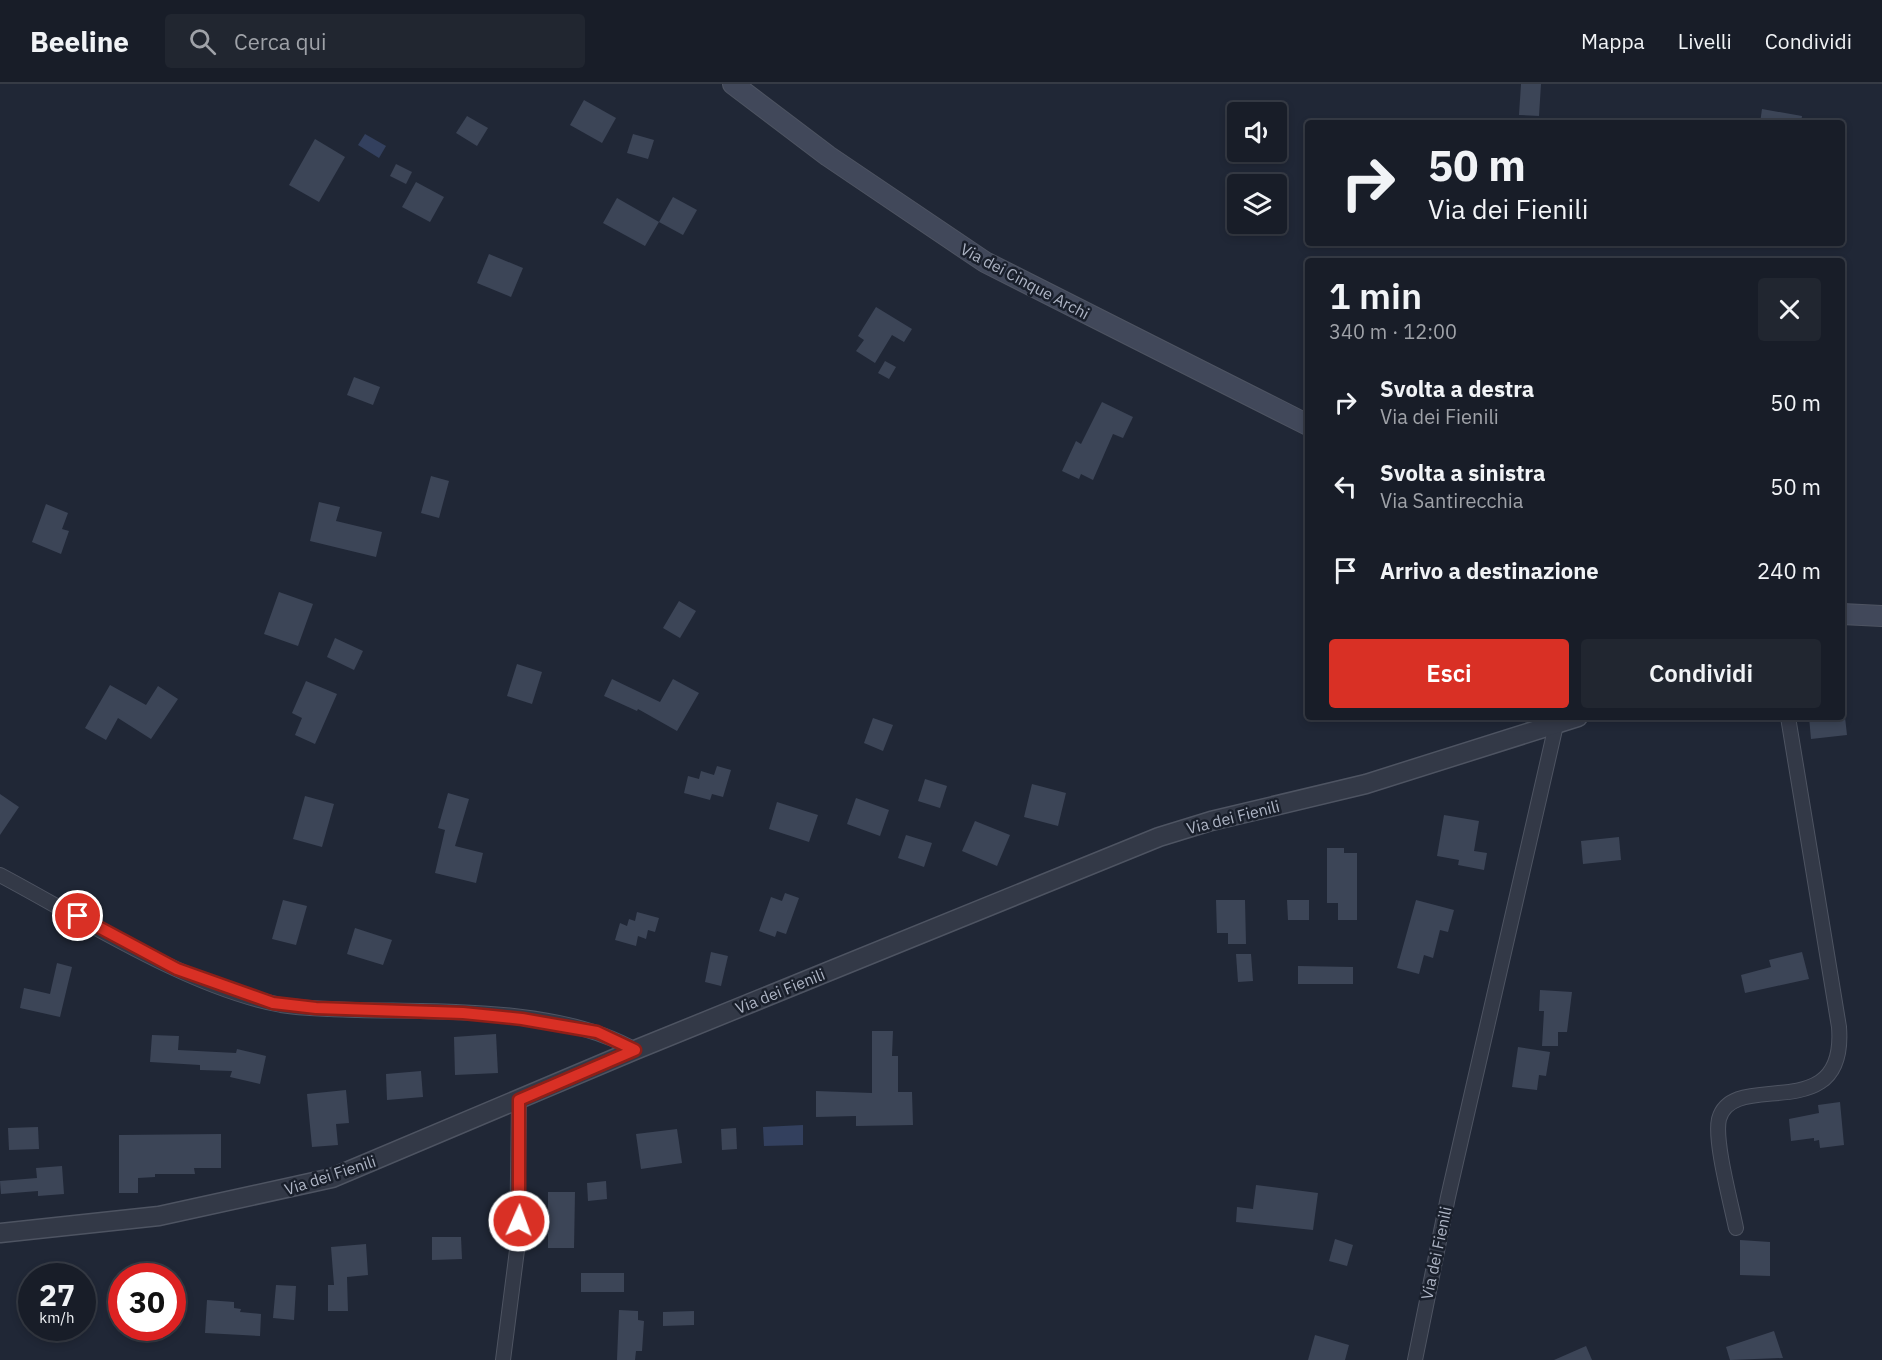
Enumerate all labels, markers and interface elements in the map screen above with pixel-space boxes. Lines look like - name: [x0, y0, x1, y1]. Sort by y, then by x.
- search box: [165, 14, 585, 68]
- text: Beeline: [30, 23, 129, 60]
- icon: search: [186, 25, 219, 58]
- text: Cerca qui: [234, 27, 327, 56]
- text: Mappa: [1581, 27, 1645, 55]
- text: Livelli: [1678, 27, 1732, 55]
- text: Condividi: [1765, 27, 1852, 55]
- map controls: [1227, 102, 1287, 234]
- button: sound: [1227, 102, 1287, 162]
- text: 50 m: [1428, 138, 1526, 193]
- icon: right: [1329, 144, 1407, 222]
- button: layers: [1227, 174, 1287, 234]
- text: Via dei Fienili: [1428, 191, 1588, 226]
- street label: Via dei Cinque Archi: [957, 239, 1093, 323]
- text: 1 min: [1329, 272, 1422, 319]
- button: close: [1758, 278, 1821, 341]
- text: 340 m · 12:00: [1329, 318, 1457, 345]
- text: Svolta a destra: [1380, 374, 1534, 403]
- icon: right: [1329, 386, 1362, 419]
- text: 50 m: [1770, 388, 1821, 417]
- text: Via dei Fienili: [1380, 403, 1499, 430]
- text: Svolta a sinistra: [1380, 458, 1545, 487]
- icon: left: [1329, 470, 1362, 503]
- text: 50 m: [1770, 472, 1821, 501]
- text: Via Santirecchia: [1380, 487, 1524, 514]
- icon: arrive: [1329, 554, 1362, 587]
- text: Arrivo a destinazione: [1380, 556, 1599, 585]
- text: 240 m: [1757, 556, 1821, 585]
- button: Esci: [1329, 639, 1569, 708]
- button: Condividi: [1581, 639, 1821, 708]
- street label: Via dei Fienili: [1184, 796, 1282, 838]
- pin: [52, 890, 103, 941]
- icon: arrive: [61, 899, 94, 932]
- street label: Via dei Fienili: [732, 964, 828, 1018]
- street label: Via dei Fienili: [282, 1151, 378, 1199]
- position arrow: [487, 1189, 551, 1253]
- street label: Via dei Fienili: [1416, 1204, 1456, 1302]
- speed limit sign: 30: [108, 1263, 186, 1341]
- text: 27: [39, 1275, 75, 1314]
- text: km/h: [39, 1308, 75, 1327]

